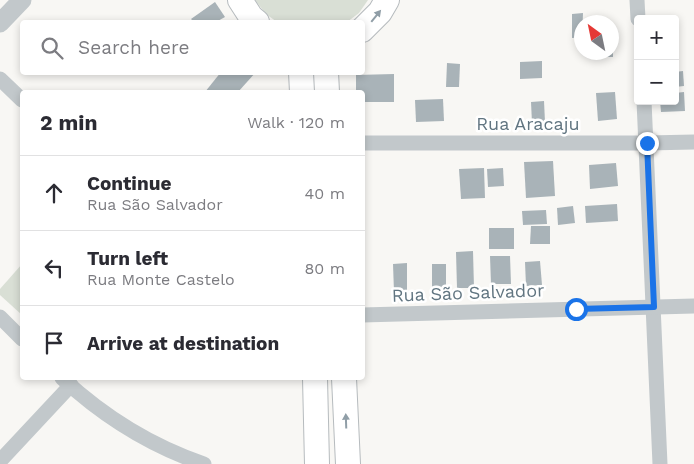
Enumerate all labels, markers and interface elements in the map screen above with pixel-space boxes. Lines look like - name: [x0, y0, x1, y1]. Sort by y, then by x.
- one-way arrow: [371, 10, 382, 23]
- north arrow: [574, 15, 619, 60]
- map controls: [634, 15, 679, 105]
- button: +: [634, 15, 679, 60]
- search box: [20, 20, 365, 75]
- icon: search: [38, 34, 66, 62]
- text: Search here: [78, 36, 189, 59]
- button: −: [634, 60, 679, 105]
- text: 2 min: [40, 110, 97, 135]
- text: Walk · 120 m: [247, 113, 345, 132]
- street label: Rua Aracaju: [476, 113, 580, 134]
- route end: [636, 132, 659, 155]
- text: Continue: [87, 172, 171, 195]
- icon: ahead: [40, 179, 68, 207]
- text: 40 m: [305, 184, 345, 203]
- text: Rua São Salvador: [87, 195, 223, 214]
- text: Turn left: [87, 247, 168, 270]
- icon: left: [40, 254, 68, 282]
- text: 80 m: [304, 259, 345, 278]
- text: Rua Monte Castelo: [87, 270, 235, 289]
- street label: Rua São Salvador: [391, 279, 545, 306]
- route start: [565, 298, 588, 321]
- icon: arrive: [40, 329, 68, 357]
- text: Arrive at destination: [87, 332, 279, 355]
- one-way arrow: [341, 412, 349, 428]

